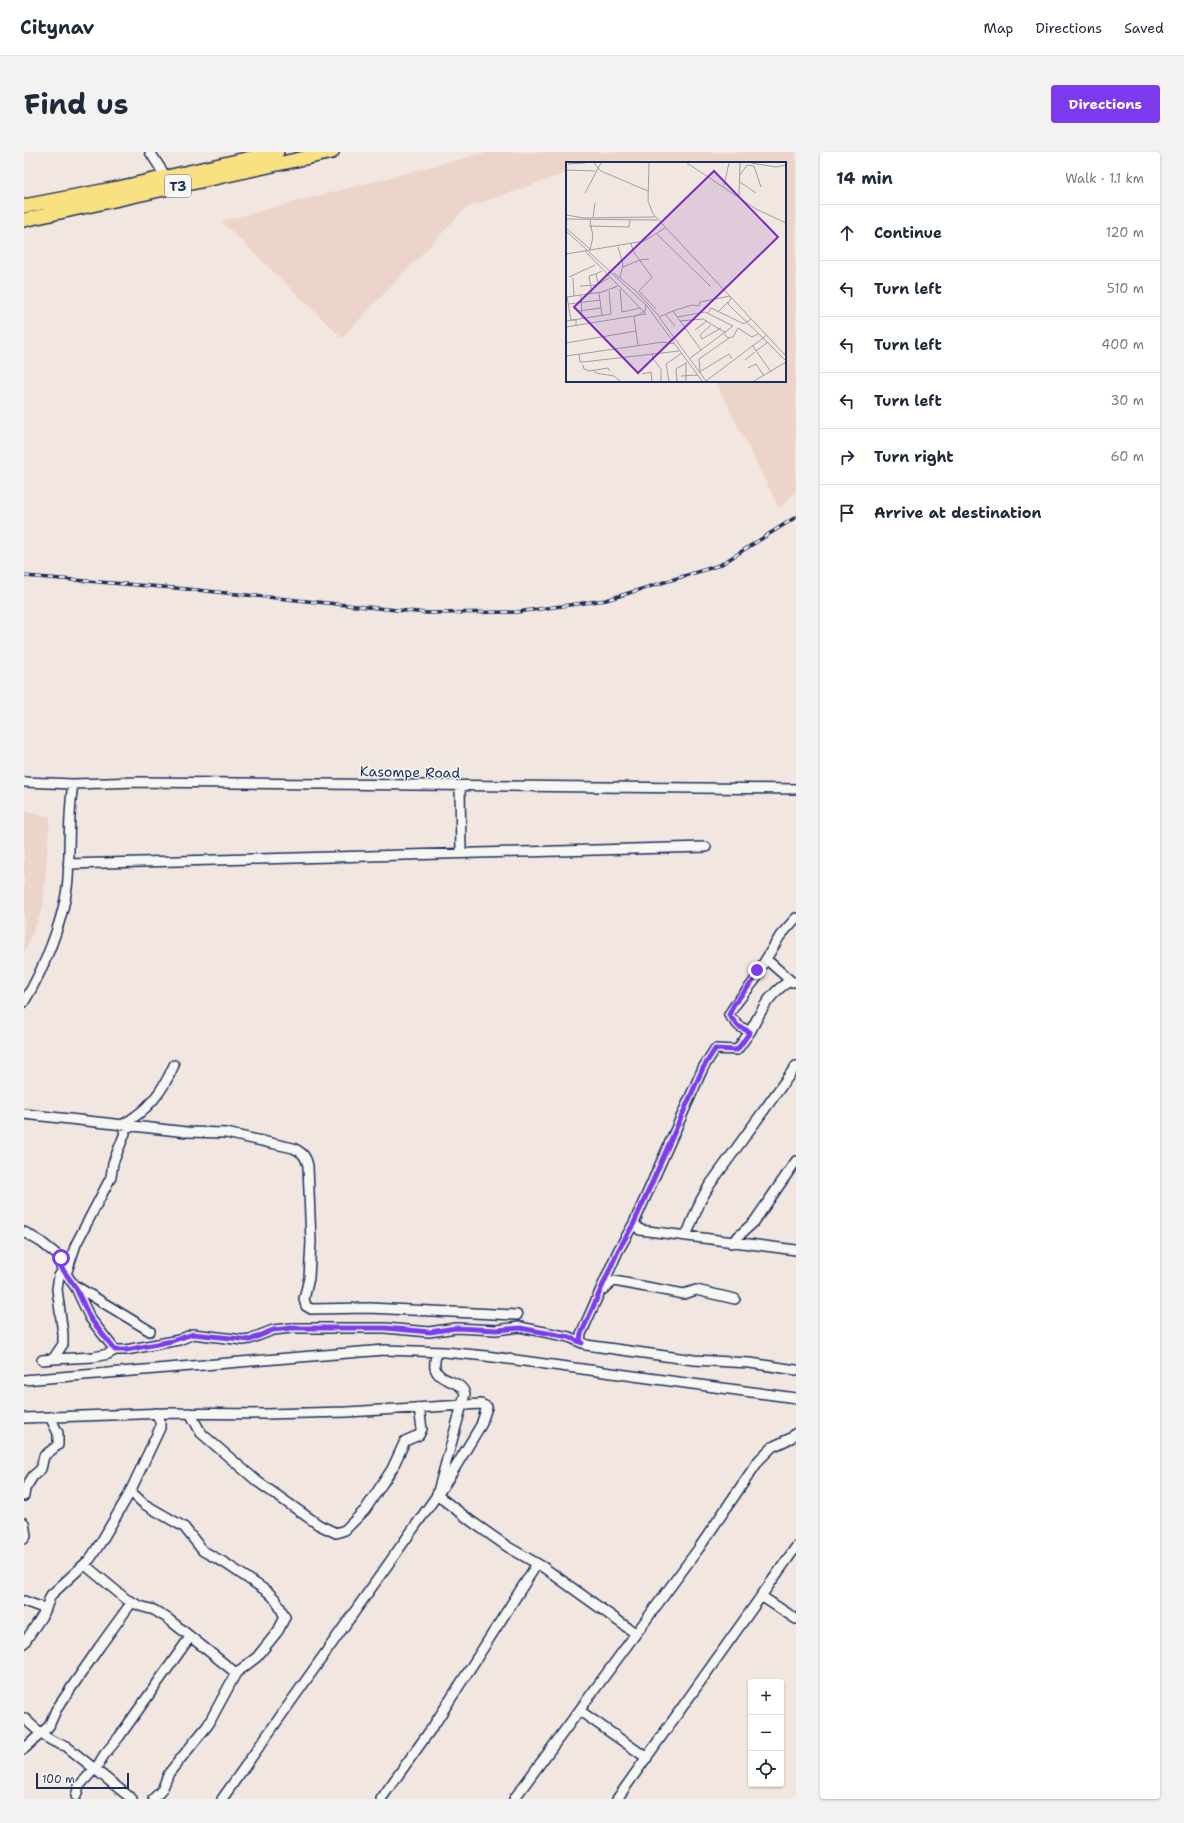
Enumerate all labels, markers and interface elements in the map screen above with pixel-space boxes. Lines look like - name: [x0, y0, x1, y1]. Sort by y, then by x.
- text: Citynav: [20, 15, 94, 40]
- text: Map: [984, 19, 1014, 37]
- text: Directions: [1036, 19, 1102, 37]
- text: Saved: [1124, 19, 1164, 37]
- text: Find us: [24, 85, 129, 123]
- button: Directions: [1051, 85, 1160, 123]
- inset map: [566, 162, 786, 382]
- text: 14 min: [836, 167, 893, 189]
- text: Walk · 1.1 km: [1065, 170, 1144, 187]
- road number: T3: [165, 175, 191, 197]
- icon: ahead: [836, 222, 858, 244]
- text: Continue: [874, 223, 942, 243]
- text: 120 m: [1106, 224, 1144, 241]
- icon: left: [836, 278, 858, 300]
- text: Turn left: [874, 279, 942, 299]
- text: 510 m: [1107, 280, 1144, 297]
- icon: left: [836, 334, 858, 356]
- text: Turn left: [874, 335, 942, 355]
- text: 400 m: [1101, 336, 1144, 353]
- icon: left: [836, 390, 858, 412]
- text: Turn left: [874, 391, 942, 411]
- text: 30 m: [1110, 392, 1144, 409]
- icon: right: [836, 446, 858, 468]
- text: Turn right: [874, 447, 954, 467]
- text: 60 m: [1111, 448, 1144, 465]
- icon: arrive: [836, 502, 858, 524]
- text: Arrive at destination: [874, 503, 1042, 523]
- street label: Kasompe Road: [360, 762, 460, 782]
- route end: [748, 961, 766, 979]
- route start: [52, 1249, 70, 1267]
- map controls: [748, 1679, 784, 1787]
- button: +: [748, 1679, 784, 1715]
- button: −: [748, 1715, 784, 1751]
- button: locate: [748, 1751, 784, 1787]
- scale bar: [36, 1771, 129, 1790]
- text: 100 m: [42, 1772, 75, 1787]

